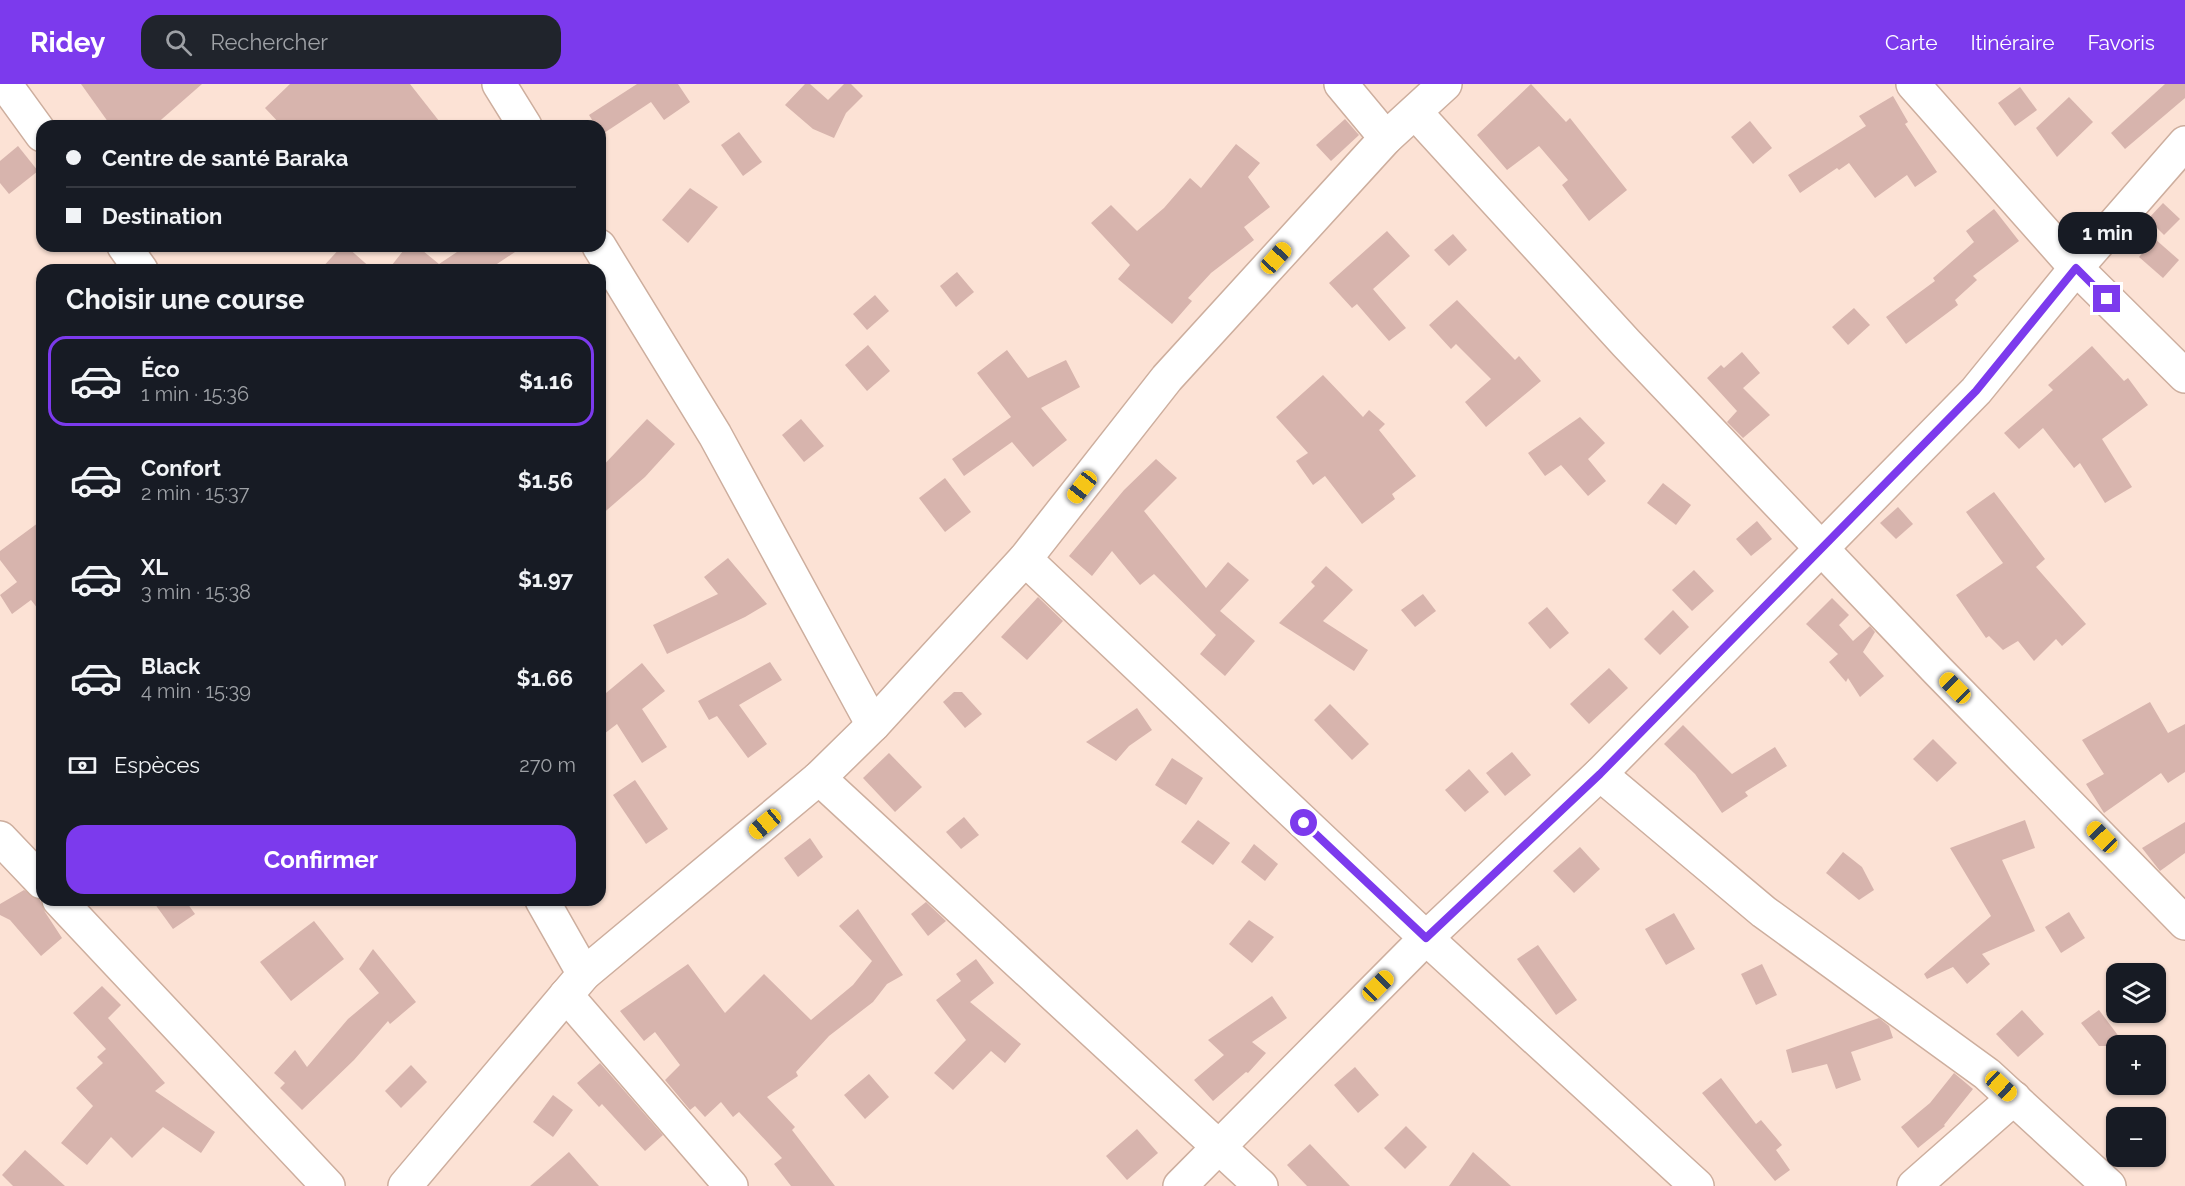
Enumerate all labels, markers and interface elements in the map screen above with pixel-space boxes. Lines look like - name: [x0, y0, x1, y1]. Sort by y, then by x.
- search box: [141, 15, 561, 69]
- text: Ridey: [30, 26, 105, 59]
- icon: search: [162, 26, 195, 59]
- text: Rechercher: [210, 29, 328, 55]
- text: Carte: [1885, 30, 1937, 55]
- text: Itinéraire: [1970, 30, 2054, 55]
- text: Favoris: [2087, 30, 2155, 55]
- text: Centre de santé Baraka: [102, 145, 348, 171]
- text: Destination: [102, 203, 222, 229]
- callout: 1 min: [2058, 212, 2156, 254]
- text: 1 min: [2082, 221, 2133, 245]
- car: [1257, 239, 1295, 277]
- text: Choisir une course: [66, 284, 304, 315]
- route end: [2093, 285, 2120, 312]
- icon: car: [69, 354, 123, 408]
- text: Éco: [141, 356, 180, 382]
- text: $1.16: [519, 368, 573, 394]
- text: 1 min · 15:36: [141, 382, 249, 406]
- icon: car: [69, 453, 123, 507]
- text: Confort: [141, 455, 221, 481]
- text: $1.56: [518, 467, 573, 493]
- car: [1064, 467, 1100, 507]
- text: 2 min · 15:37: [141, 481, 249, 505]
- icon: car: [69, 552, 123, 606]
- text: XL: [141, 554, 168, 580]
- text: $1.97: [518, 566, 573, 592]
- text: 3 min · 15:38: [141, 580, 251, 604]
- icon: car: [69, 651, 123, 705]
- text: Black: [141, 653, 200, 679]
- text: $1.66: [517, 665, 573, 691]
- car: [1936, 669, 1974, 707]
- text: 4 min · 15:39: [141, 679, 251, 703]
- icon: cash: [66, 749, 99, 782]
- text: Espèces: [114, 752, 200, 778]
- text: 270 m: [519, 753, 576, 777]
- car: [745, 806, 785, 842]
- route start: [1290, 809, 1317, 836]
- car: [2083, 818, 2121, 856]
- button: Confirmer: [66, 825, 576, 894]
- map controls: [2106, 963, 2166, 1167]
- button: layers: [2106, 963, 2166, 1023]
- car: [1359, 967, 1397, 1005]
- button: +: [2106, 1035, 2166, 1095]
- car: [1982, 1067, 2020, 1105]
- button: −: [2106, 1107, 2166, 1167]

